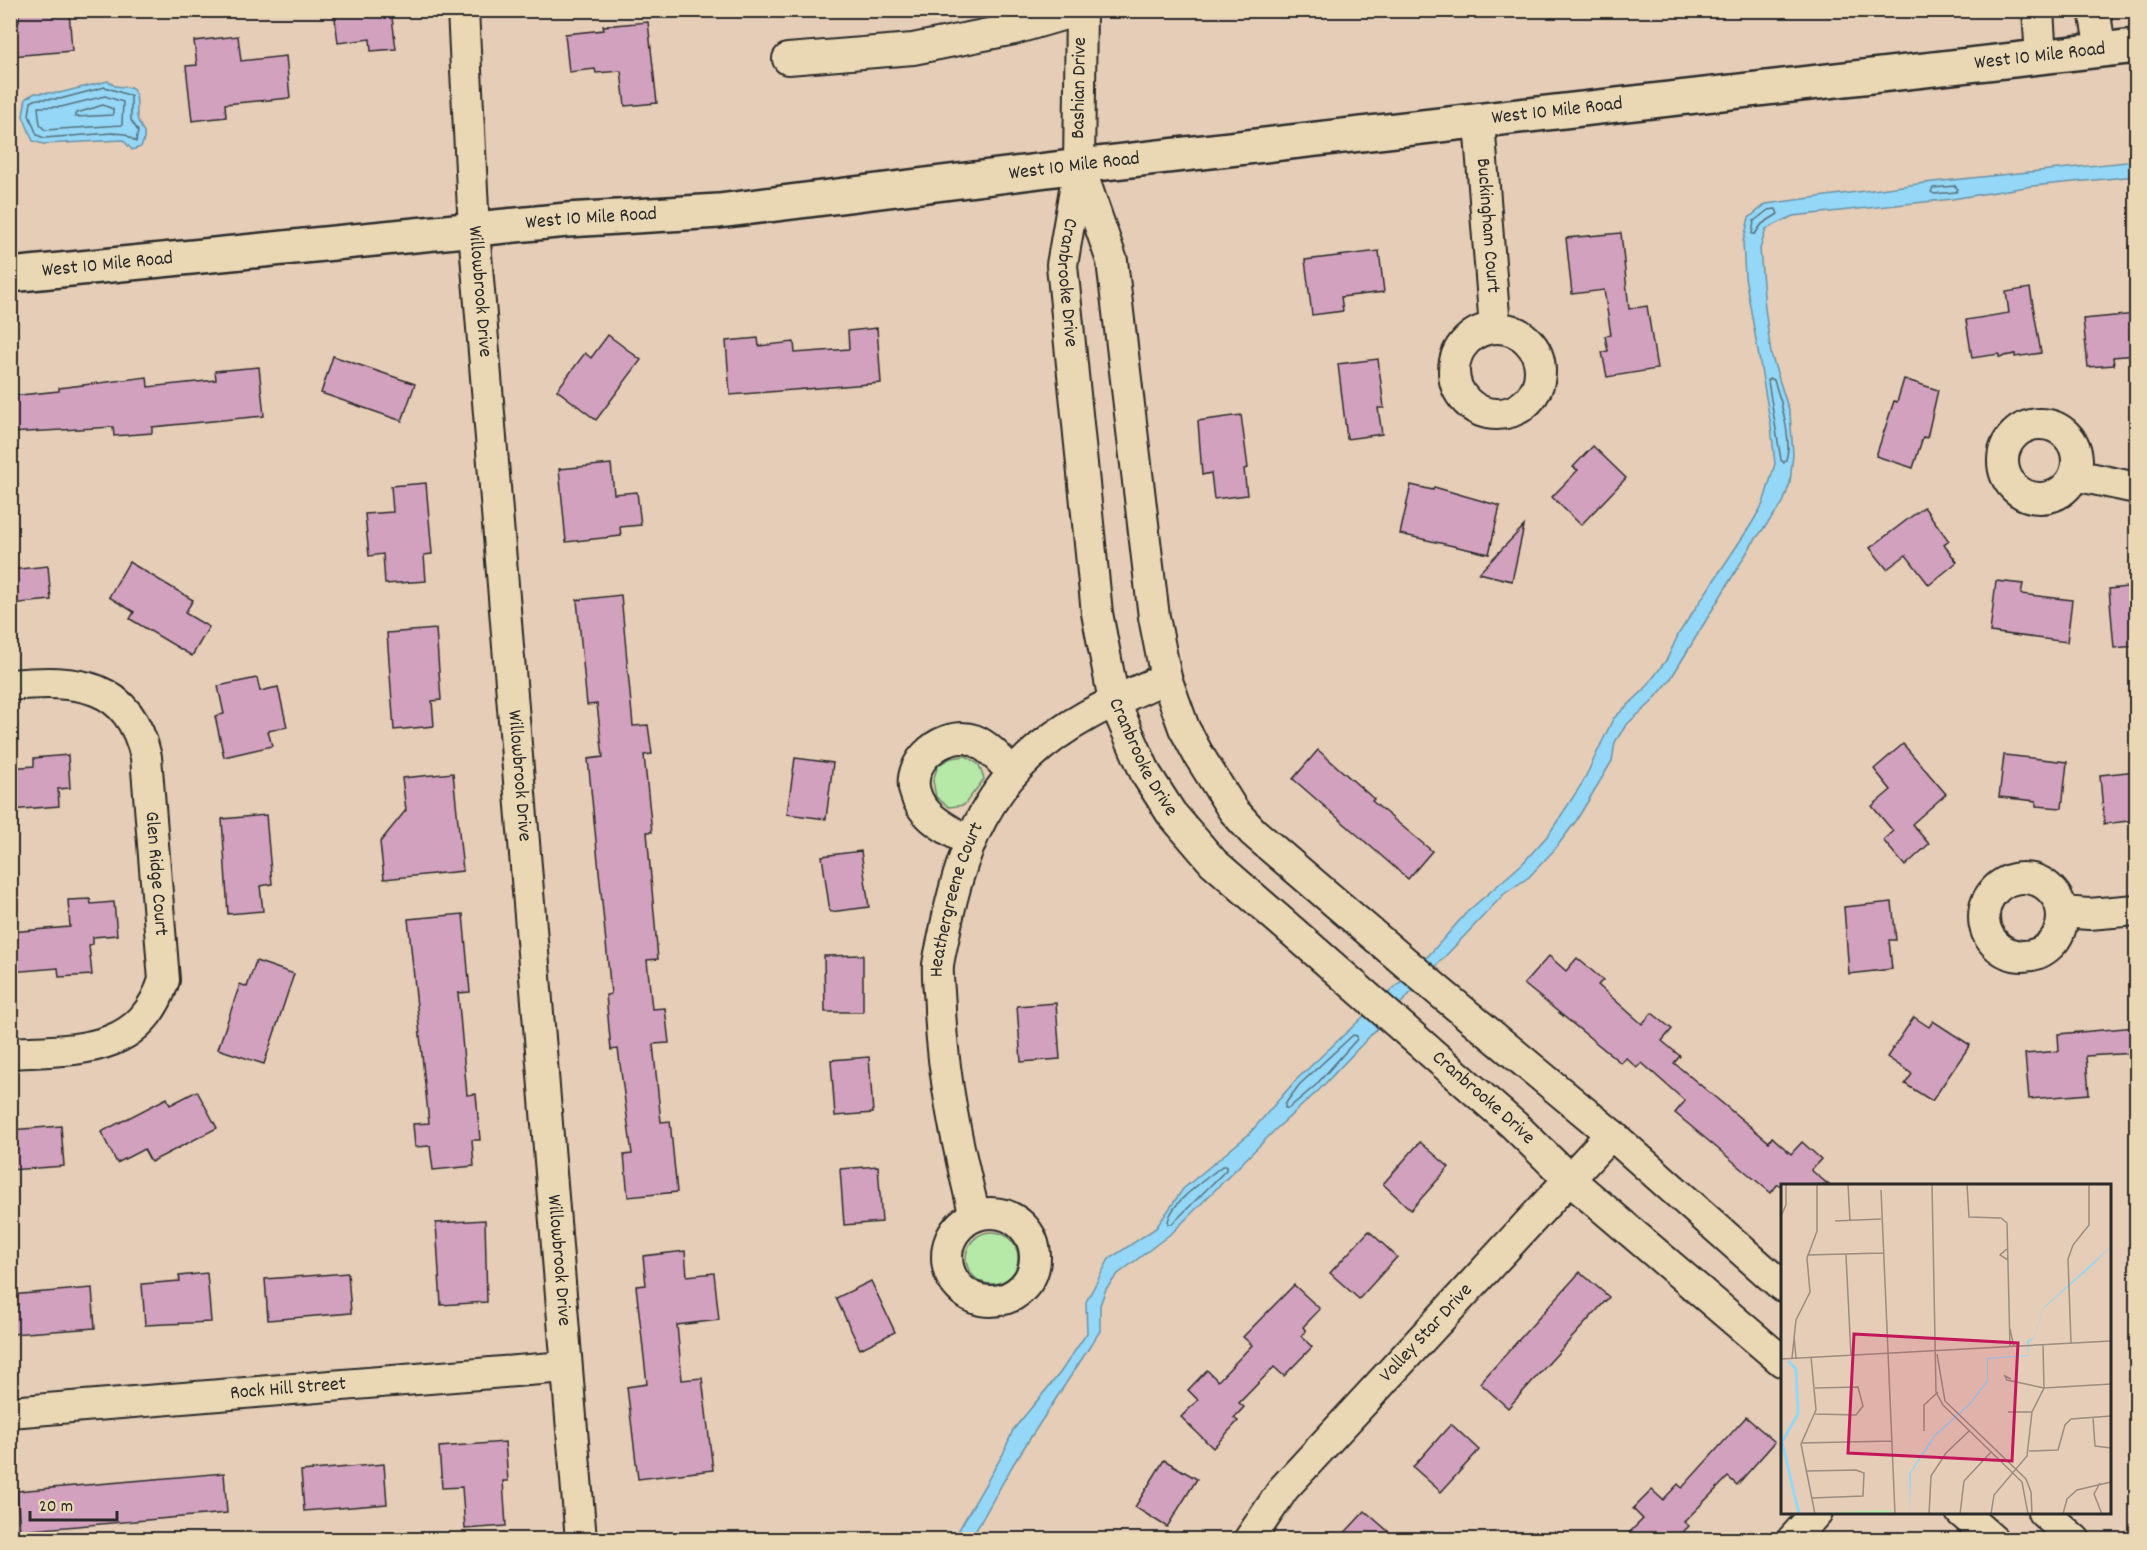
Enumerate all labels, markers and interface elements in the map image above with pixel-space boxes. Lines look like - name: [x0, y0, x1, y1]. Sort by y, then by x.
- street label: West 10 Mile Road: [1973, 36, 2107, 78]
- street label: Bashian Drive: [1065, 37, 1095, 139]
- street label: West 10 Mile Road: [1490, 90, 1624, 133]
- street label: West 10 Mile Road: [1007, 145, 1141, 189]
- street label: Buckingham Court: [1468, 157, 1506, 294]
- street label: West 10 Mile Road: [524, 201, 658, 238]
- street label: Cranbrooke Drive: [1048, 216, 1084, 349]
- street label: Willowbrook Drive: [460, 225, 498, 359]
- street label: West 10 Mile Road: [41, 245, 174, 286]
- street label: Cranbrooke Drive: [1100, 694, 1184, 823]
- street label: Willowbrook Drive: [499, 709, 538, 843]
- street label: Glen Ridge Court: [136, 810, 174, 937]
- street label: Heathergreene Court: [924, 818, 992, 977]
- street label: Cranbrooke Drive: [1425, 1045, 1541, 1152]
- inset map: [1781, 1184, 2111, 1514]
- street label: Willowbrook Drive: [539, 1193, 577, 1327]
- street label: Valley Star Drive: [1374, 1277, 1480, 1389]
- street label: Rock Hill Street: [229, 1371, 347, 1408]
- scale bar: [30, 1484, 117, 1522]
- text: 20 m: [39, 1495, 73, 1520]

